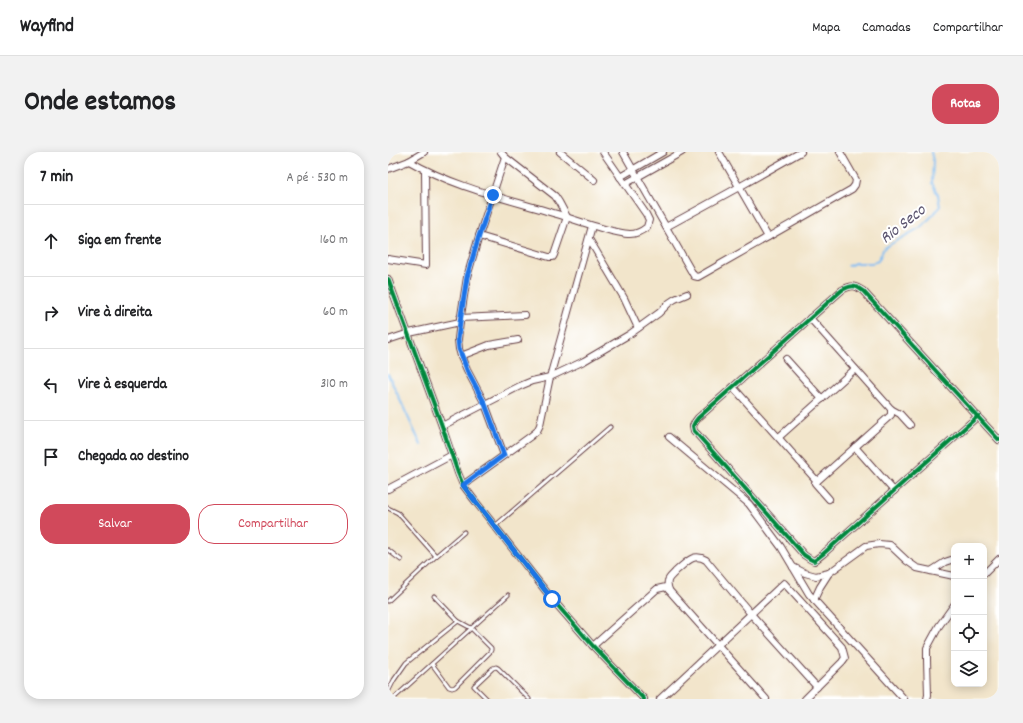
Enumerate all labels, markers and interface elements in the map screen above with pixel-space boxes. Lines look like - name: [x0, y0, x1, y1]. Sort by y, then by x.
- text: Wayfind: [20, 14, 74, 41]
- text: Mapa: [812, 18, 840, 38]
- text: Camadas: [862, 18, 911, 38]
- text: Compartilhar: [933, 18, 1003, 38]
- text: Onde estamos: [24, 84, 176, 124]
- button: Rotas: [932, 84, 999, 124]
- text: 7 min: [40, 166, 73, 190]
- text: A pé · 530 m: [287, 169, 348, 188]
- route end: [484, 186, 502, 204]
- water label: Rio Seco: [876, 199, 933, 251]
- icon: ahead: [40, 230, 62, 252]
- text: Siga em frente: [78, 230, 161, 252]
- text: 160 m: [320, 231, 348, 250]
- icon: right: [40, 302, 62, 324]
- text: Vire à direita: [78, 302, 152, 324]
- text: 60 m: [323, 303, 348, 322]
- icon: left: [40, 374, 62, 396]
- text: Vire à esquerda: [78, 374, 167, 396]
- text: 310 m: [320, 375, 348, 394]
- icon: arrive: [40, 446, 62, 468]
- text: Chegada ao destino: [78, 446, 189, 468]
- button: Salvar: [40, 504, 190, 544]
- button: Compartilhar: [198, 504, 348, 544]
- map controls: [951, 543, 987, 687]
- button: +: [951, 543, 987, 579]
- button: −: [951, 579, 987, 615]
- route start: [543, 590, 561, 608]
- button: locate: [951, 615, 987, 651]
- button: layers: [951, 651, 987, 687]

